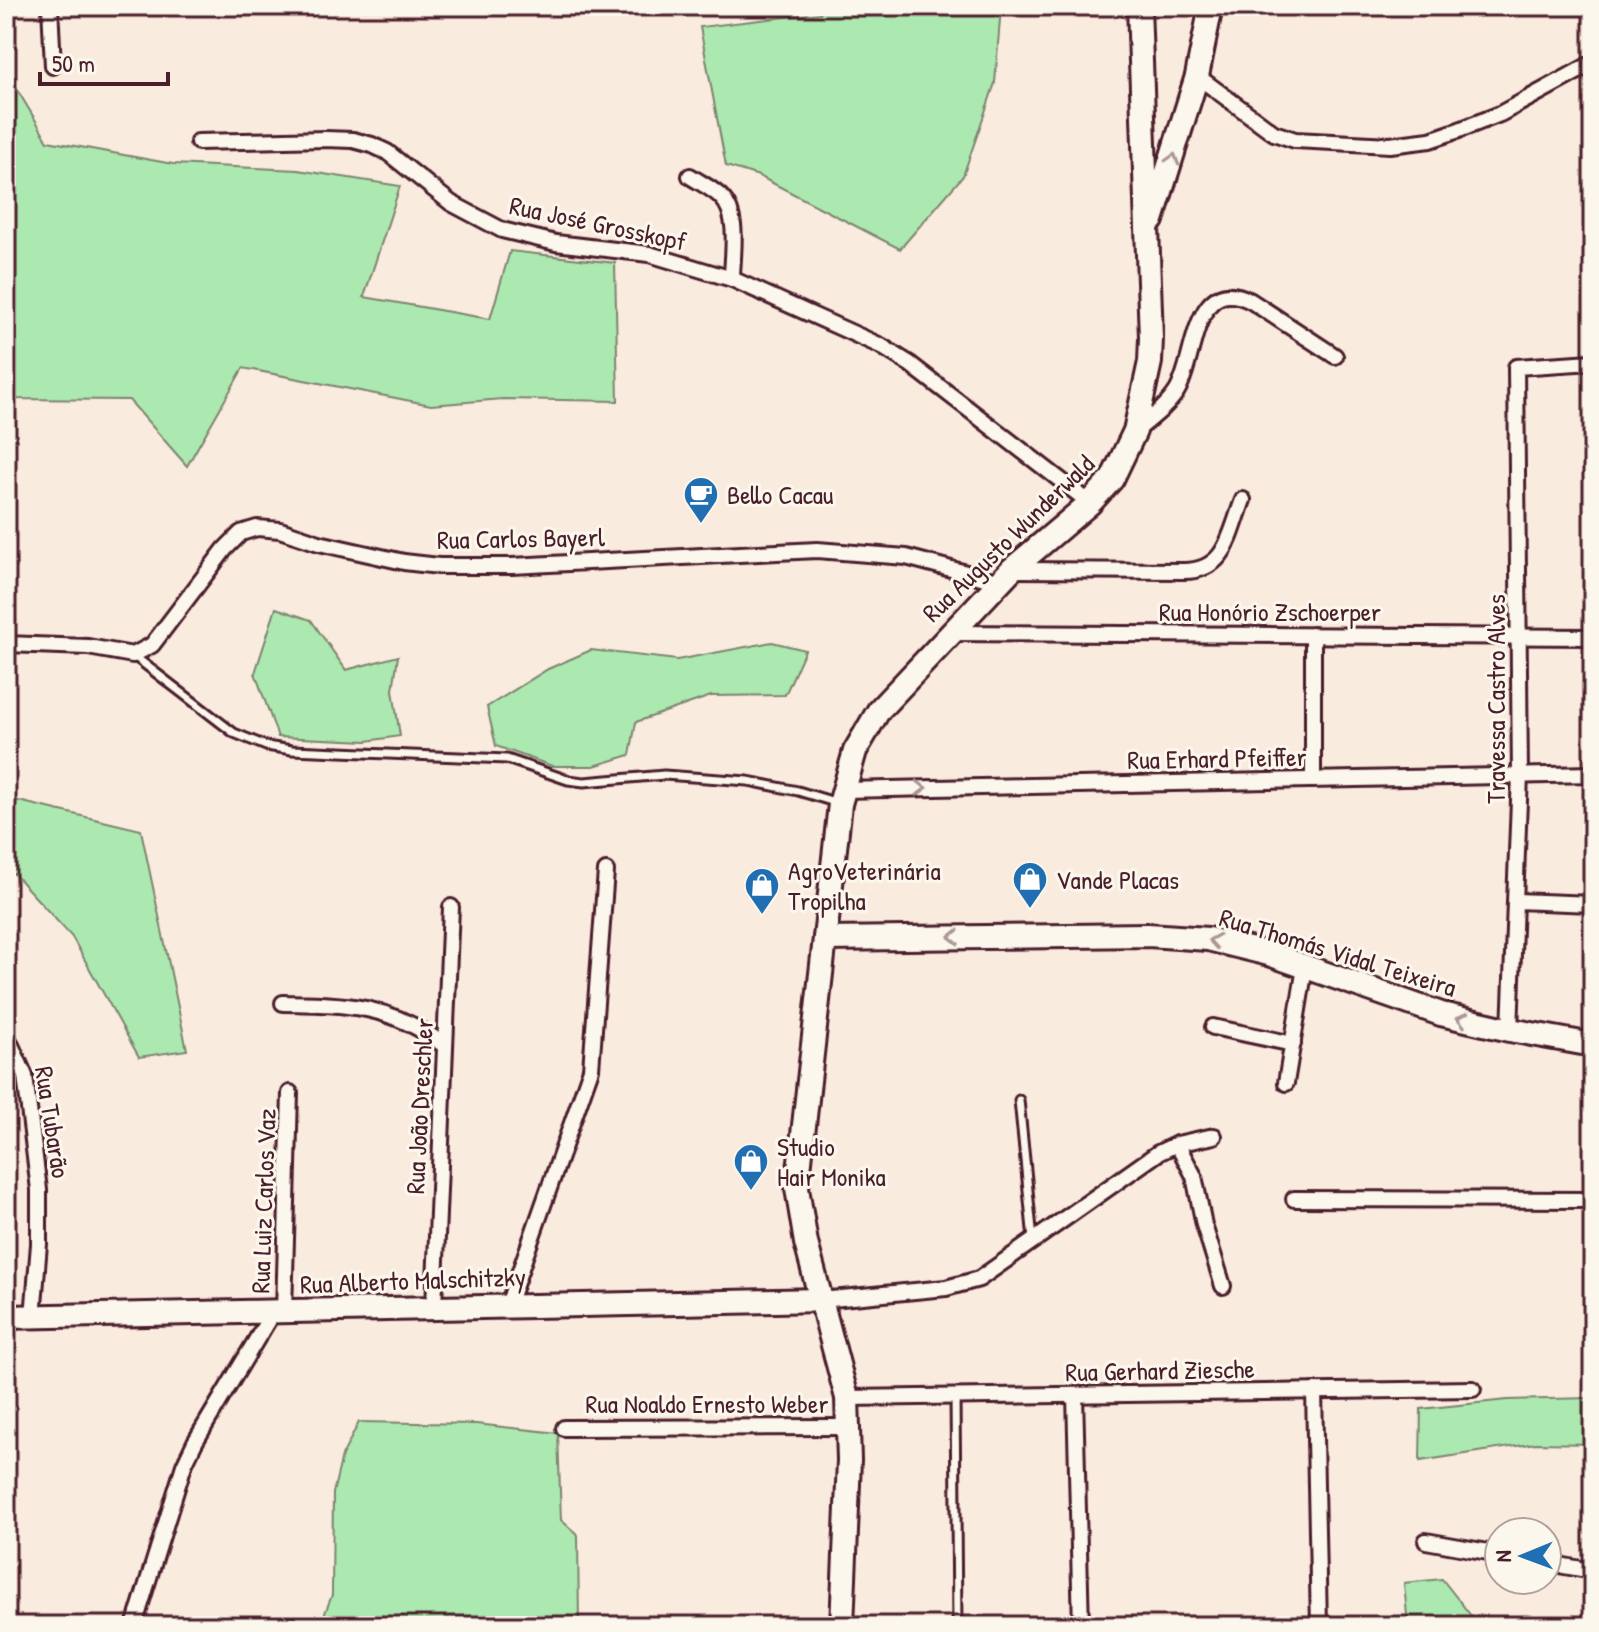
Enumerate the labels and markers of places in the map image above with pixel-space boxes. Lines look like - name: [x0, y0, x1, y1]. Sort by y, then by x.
- cafe icon: Bello Cacau: [682, 475, 720, 525]
- place label: Bello Cacau: [727, 477, 833, 512]
- place label: AgroVeterinária Tropilha: [788, 853, 941, 918]
- shop icon: Vande Placas: [1011, 860, 1049, 910]
- place label: Vande Placas: [1056, 862, 1179, 897]
- shop icon: AgroVeterinária Tropilha: [743, 866, 781, 916]
- place label: Studio Hair Monika: [777, 1129, 886, 1194]
- shop icon: Studio Hair Monika: [732, 1142, 770, 1192]

